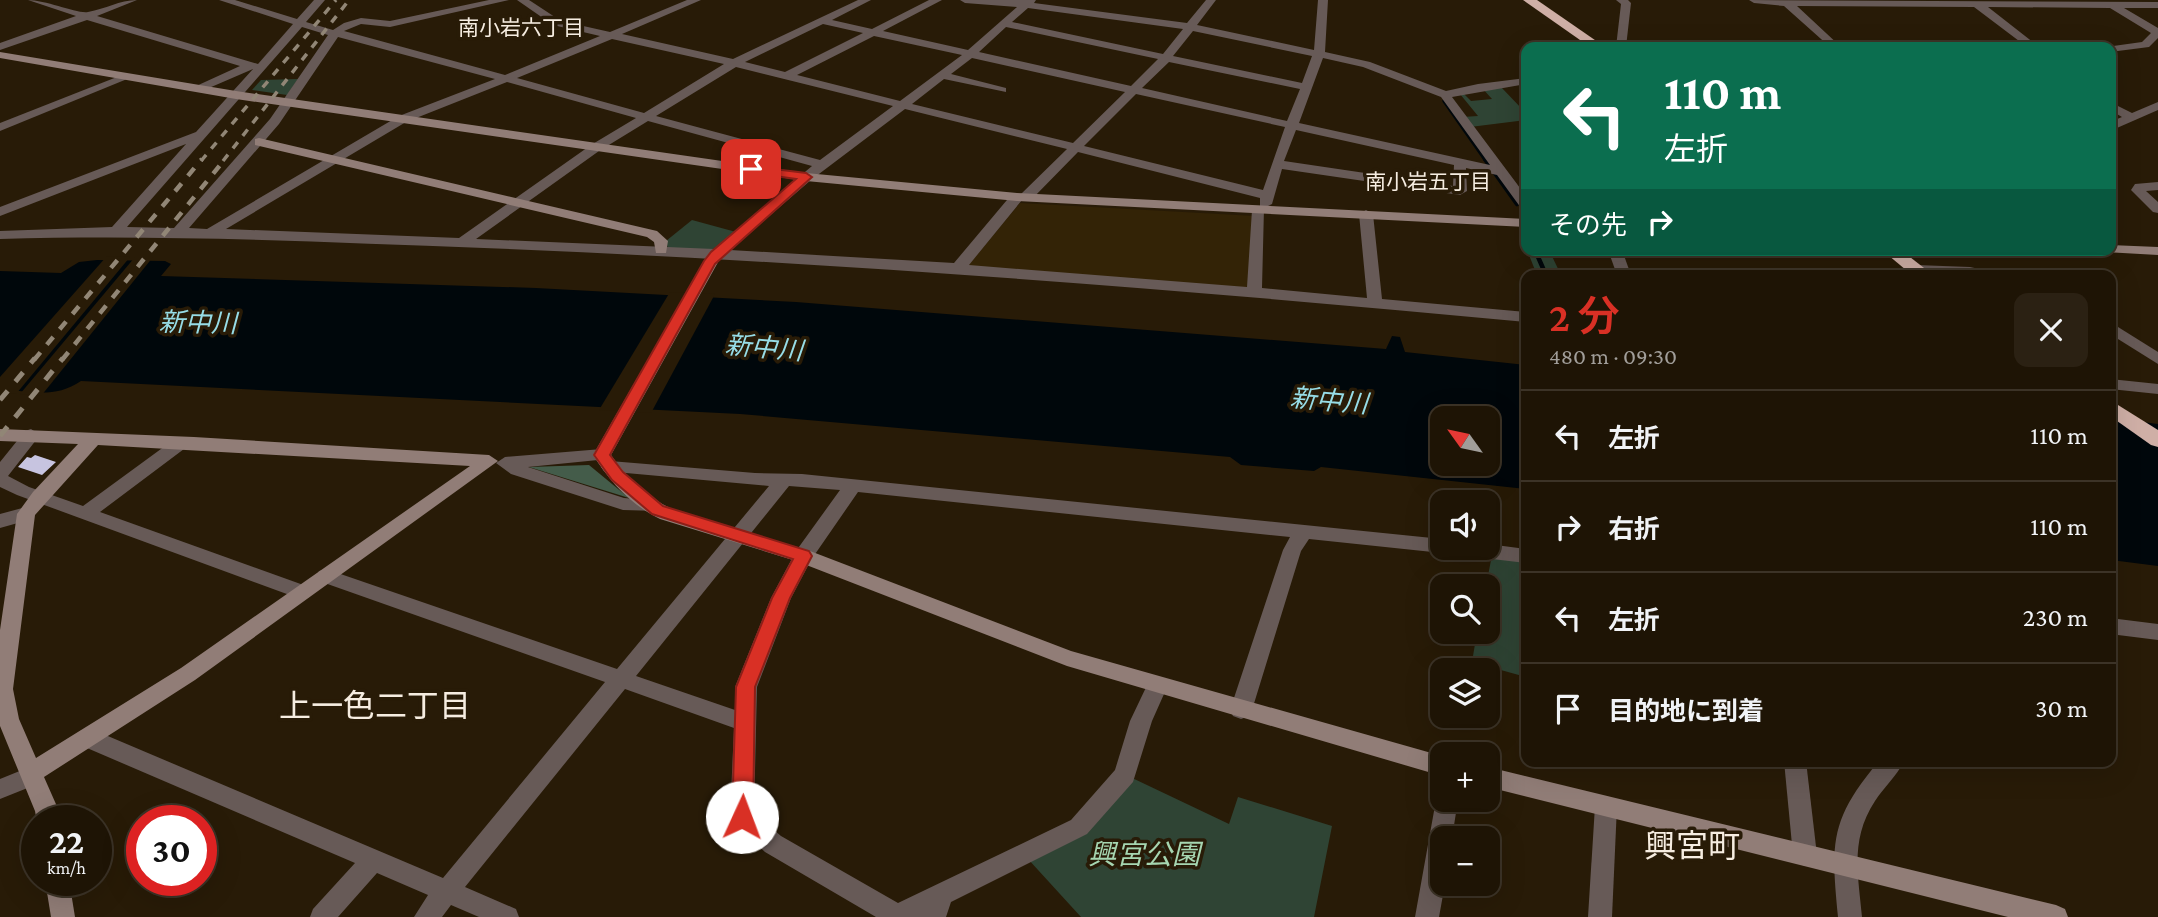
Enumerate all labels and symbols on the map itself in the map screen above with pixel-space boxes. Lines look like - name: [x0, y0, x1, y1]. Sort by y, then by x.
- district label: 南小岩六丁目: [458, 16, 584, 40]
- pin: [721, 139, 781, 199]
- district label: 南小岩五丁目: [1365, 170, 1491, 194]
- water label: 新中川: [159, 308, 240, 338]
- water label: 新中川: [724, 330, 807, 366]
- water label: 新中川: [1289, 383, 1372, 419]
- north arrow: [1430, 406, 1500, 476]
- district label: 上一色二丁目: [279, 688, 471, 724]
- position arrow: [705, 780, 779, 854]
- speed limit sign: 30: [126, 805, 217, 896]
- district label: 興宮町: [1644, 828, 1740, 864]
- park label: 興宮公園: [1088, 839, 1204, 870]

